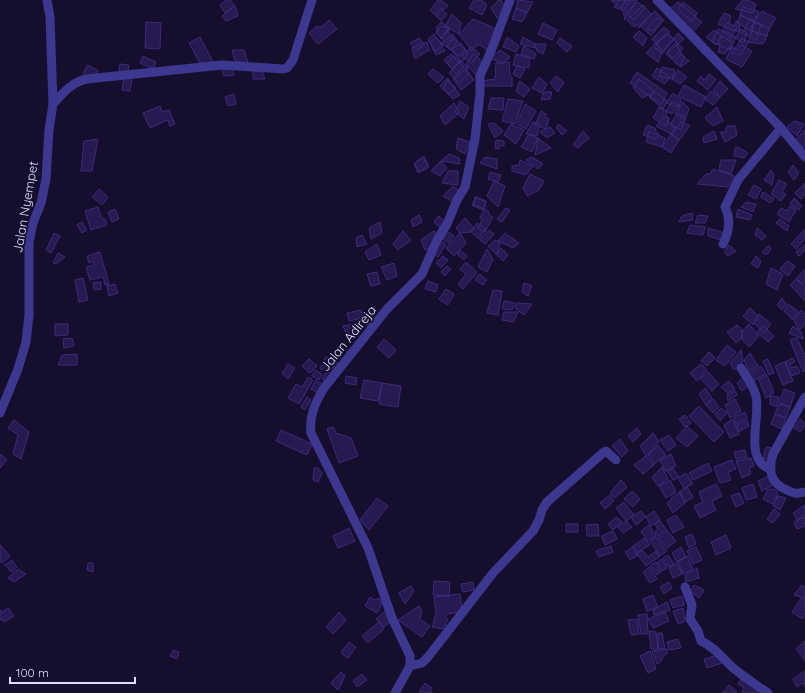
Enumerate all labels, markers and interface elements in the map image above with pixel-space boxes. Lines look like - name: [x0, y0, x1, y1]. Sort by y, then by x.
- street label: Jalan Nyempet: [9, 160, 41, 254]
- street label: Jalan Adireja: [317, 302, 379, 374]
- scale bar: [10, 659, 135, 685]
- text: 100 m: [16, 665, 49, 680]

